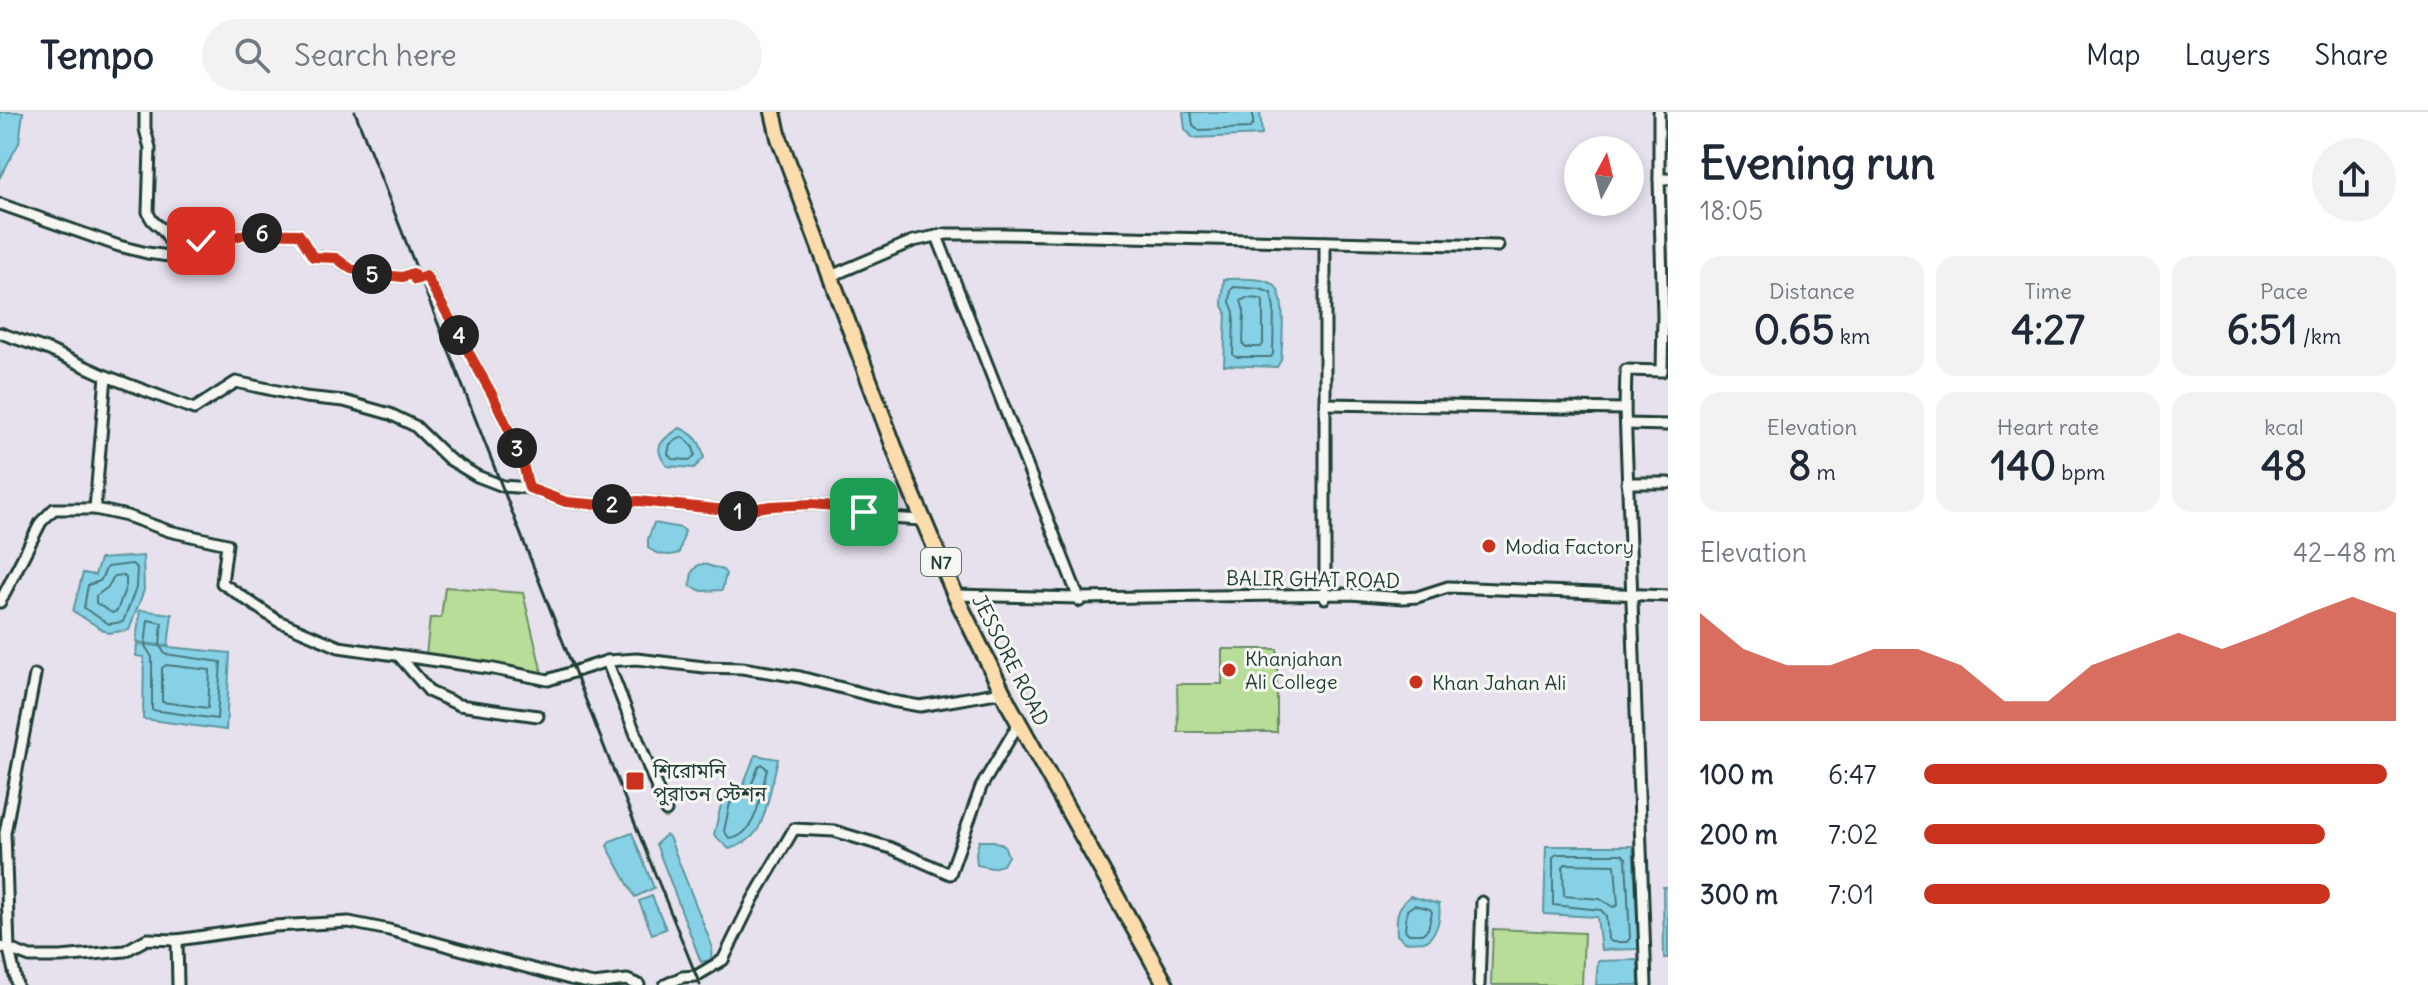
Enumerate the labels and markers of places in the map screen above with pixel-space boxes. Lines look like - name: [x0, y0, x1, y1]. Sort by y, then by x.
- pin: [167, 207, 235, 275]
- pin: 6: [242, 213, 282, 253]
- pin: 5: [352, 254, 392, 294]
- pin: 4: [439, 315, 479, 355]
- pin: 3: [497, 428, 537, 468]
- pin: [830, 478, 898, 546]
- pin: 2: [592, 484, 632, 524]
- pin: 1: [718, 491, 758, 531]
- place label: Modia Factory: [1505, 534, 1634, 559]
- marker: Modia Factory: [1480, 537, 1498, 555]
- place label: Khanjahan Ali College: [1245, 646, 1342, 694]
- marker: Khanjahan Ali College: [1220, 661, 1238, 679]
- place label: Khan Jahan Ali: [1432, 670, 1566, 695]
- marker: Khan Jahan Ali: [1407, 673, 1425, 691]
- place label: শিরোমনি পুরাতন স্টেশন: [652, 758, 767, 806]
- marker: শিরোমনি পুরাতন স্টেশন: [624, 770, 646, 792]

